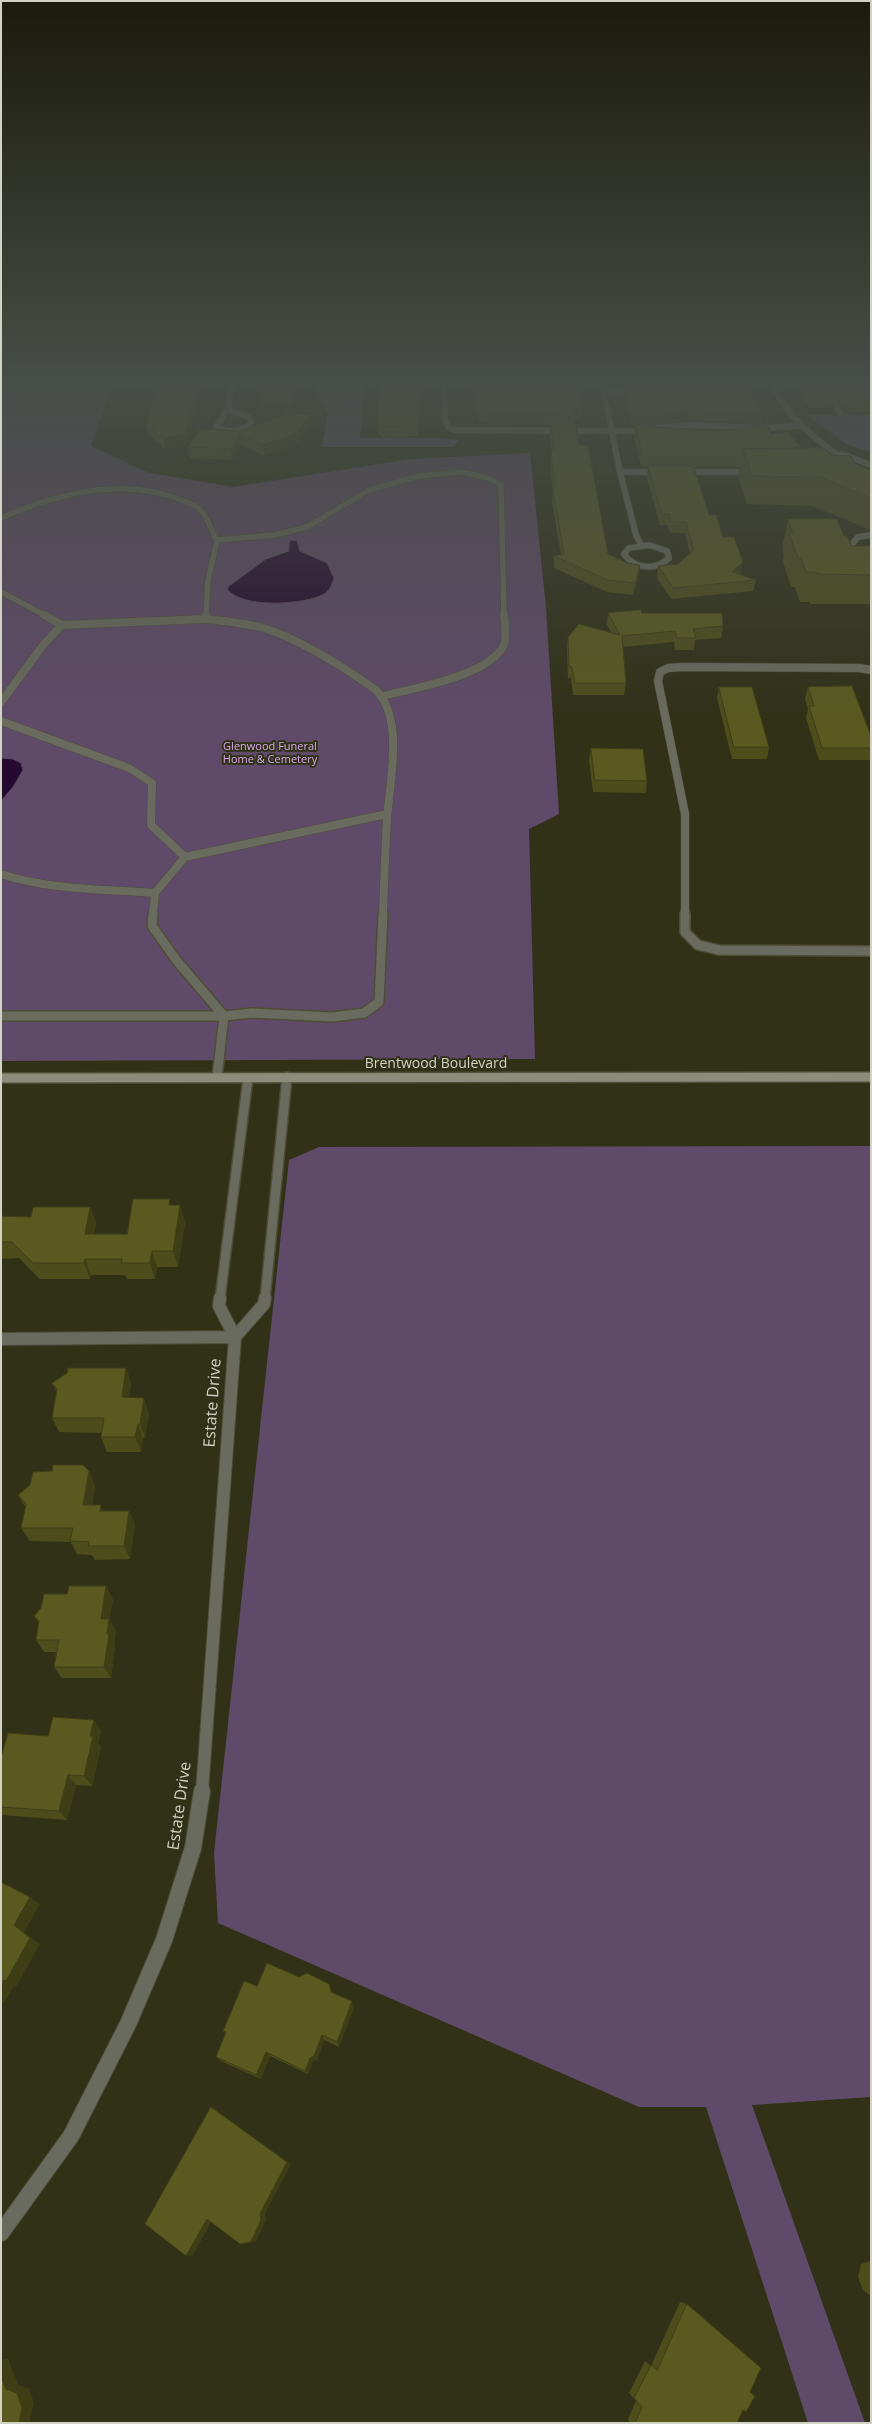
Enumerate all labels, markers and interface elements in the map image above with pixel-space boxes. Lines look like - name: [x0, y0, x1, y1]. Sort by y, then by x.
- park label: Glenwood Funeral Home & Cemetery: [223, 740, 317, 766]
- street label: Brentwood Boulevard: [365, 1056, 507, 1072]
- street label: Estate Drive: [200, 1358, 226, 1448]
- street label: Estate Drive: [164, 1761, 196, 1851]

